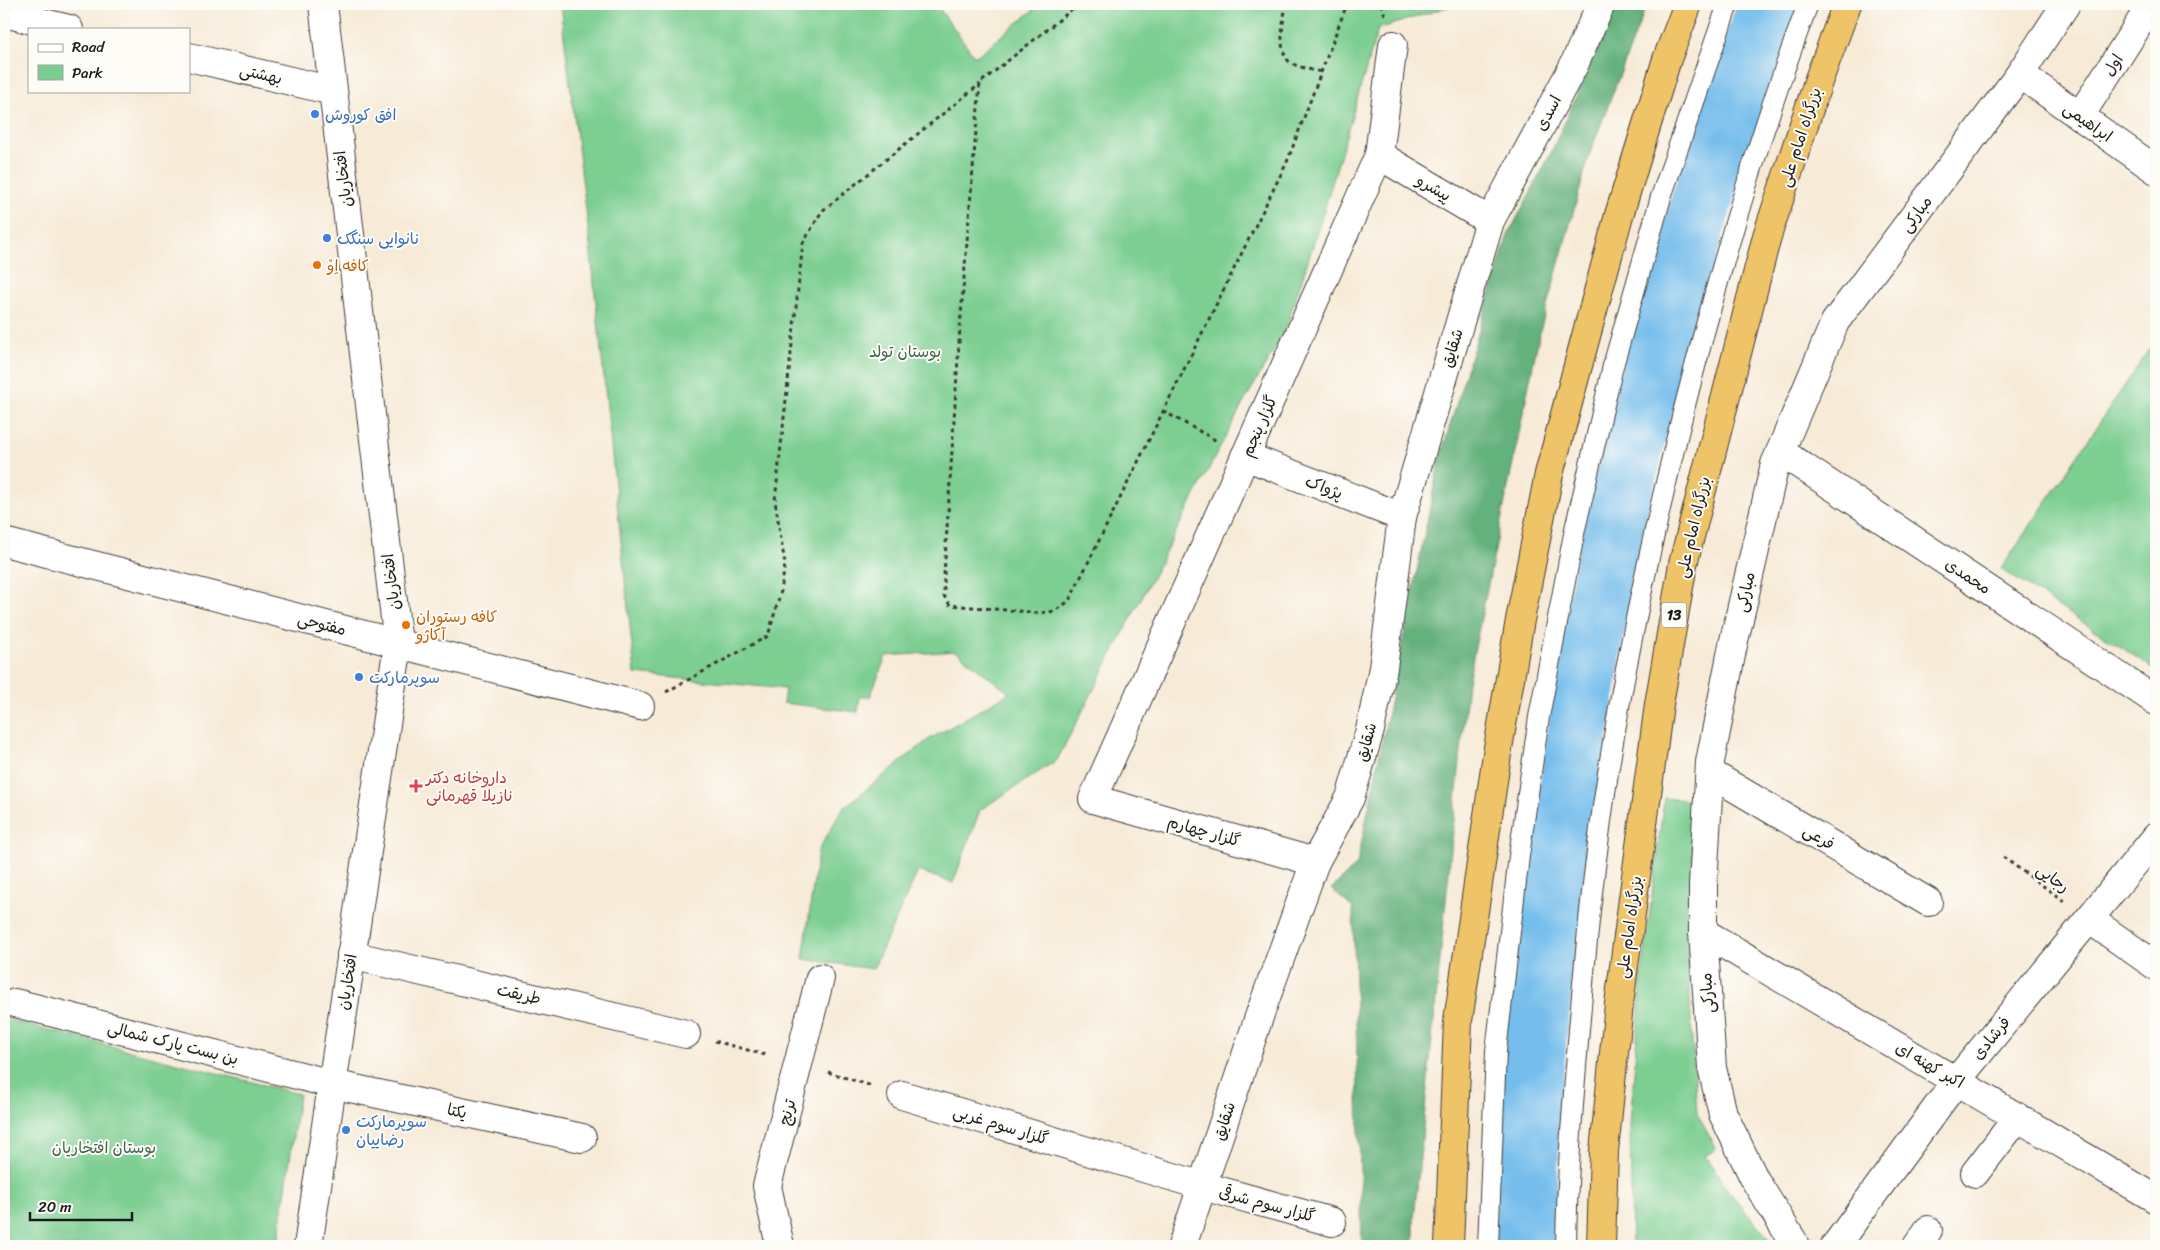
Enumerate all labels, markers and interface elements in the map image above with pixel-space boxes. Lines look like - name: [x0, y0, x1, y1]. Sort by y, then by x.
- legend: [28, 28, 190, 92]
- text: Road: [72, 34, 105, 60]
- street label: اول: [2095, 48, 2131, 82]
- street label: بهشتی: [237, 55, 285, 93]
- text: Park: [72, 60, 103, 86]
- street label: بزرگراه امام علی: [1770, 83, 1830, 191]
- street label: اسدی: [1526, 90, 1570, 136]
- street label: ابراهیمی: [2057, 94, 2119, 150]
- place label: افق کوروش: [325, 100, 396, 129]
- marker: افق کوروش: [309, 108, 321, 120]
- street label: افتخاریان: [325, 149, 361, 209]
- street label: پیشرو: [1409, 165, 1457, 210]
- street label: مبارکی: [1892, 189, 1940, 239]
- place label: نانوایی سنگک: [337, 224, 420, 253]
- marker: نانوایی سنگک: [321, 232, 333, 244]
- place label: کافه اِوْ: [326, 251, 369, 280]
- marker: کافه اِوْ: [311, 259, 323, 271]
- street label: شقایق: [1432, 325, 1472, 371]
- park label: بوستان تولد: [869, 337, 941, 366]
- street label: گلزار پنجم: [1233, 390, 1286, 462]
- street label: پژواک: [1301, 467, 1347, 507]
- street label: بزرگراه امام علی: [1667, 473, 1719, 581]
- street label: محمدی: [1939, 550, 1997, 602]
- street label: افتخاریان: [373, 552, 409, 612]
- street label: مبارکی: [1726, 569, 1764, 615]
- place label: کافه رستوران آکاژو: [414, 602, 497, 649]
- road number: 13: [1662, 602, 1686, 628]
- street label: مفتوحی: [295, 604, 349, 644]
- marker: کافه رستوران آکاژو: [400, 619, 412, 631]
- place label: سوپرمارکت: [369, 663, 440, 692]
- marker: سوپرمارکت: [353, 671, 365, 683]
- street label: شقایق: [1347, 719, 1385, 765]
- place label: داروخانه دکتر نازیلا قهرمانی: [424, 763, 513, 810]
- marker: داروخانه دکتر نازیلا قهرمانی: [410, 780, 422, 792]
- street label: گلزار چهارم: [1164, 807, 1244, 855]
- street label: فرعی: [1797, 816, 1841, 858]
- street label: رجایی: [2030, 856, 2076, 900]
- street label: بزرگراه امام علی: [1607, 874, 1651, 980]
- street label: افتخاریان: [328, 952, 366, 1012]
- street label: مبارکی: [1691, 972, 1723, 1014]
- street label: طریقت: [494, 975, 544, 1013]
- street label: فرشادی: [1964, 1009, 2018, 1067]
- street label: بن بست پارک شمالی: [104, 1013, 242, 1073]
- street label: اکبر کهنه ای: [1890, 1033, 1970, 1097]
- street label: یکتا: [444, 1095, 470, 1127]
- street label: ترنج: [770, 1095, 804, 1128]
- street label: گلزار سوم غربی: [950, 1097, 1053, 1153]
- street label: شقایق: [1204, 1098, 1244, 1144]
- place label: سوپرمارکت رضاییان: [356, 1107, 427, 1154]
- marker: سوپرمارکت رضاییان: [340, 1124, 352, 1136]
- park label: بوستان افتخاریان: [52, 1133, 156, 1162]
- street label: گلزار سوم شرقی: [1216, 1177, 1319, 1231]
- scale bar: [30, 1190, 132, 1222]
- text: 20 m: [38, 1194, 72, 1220]

